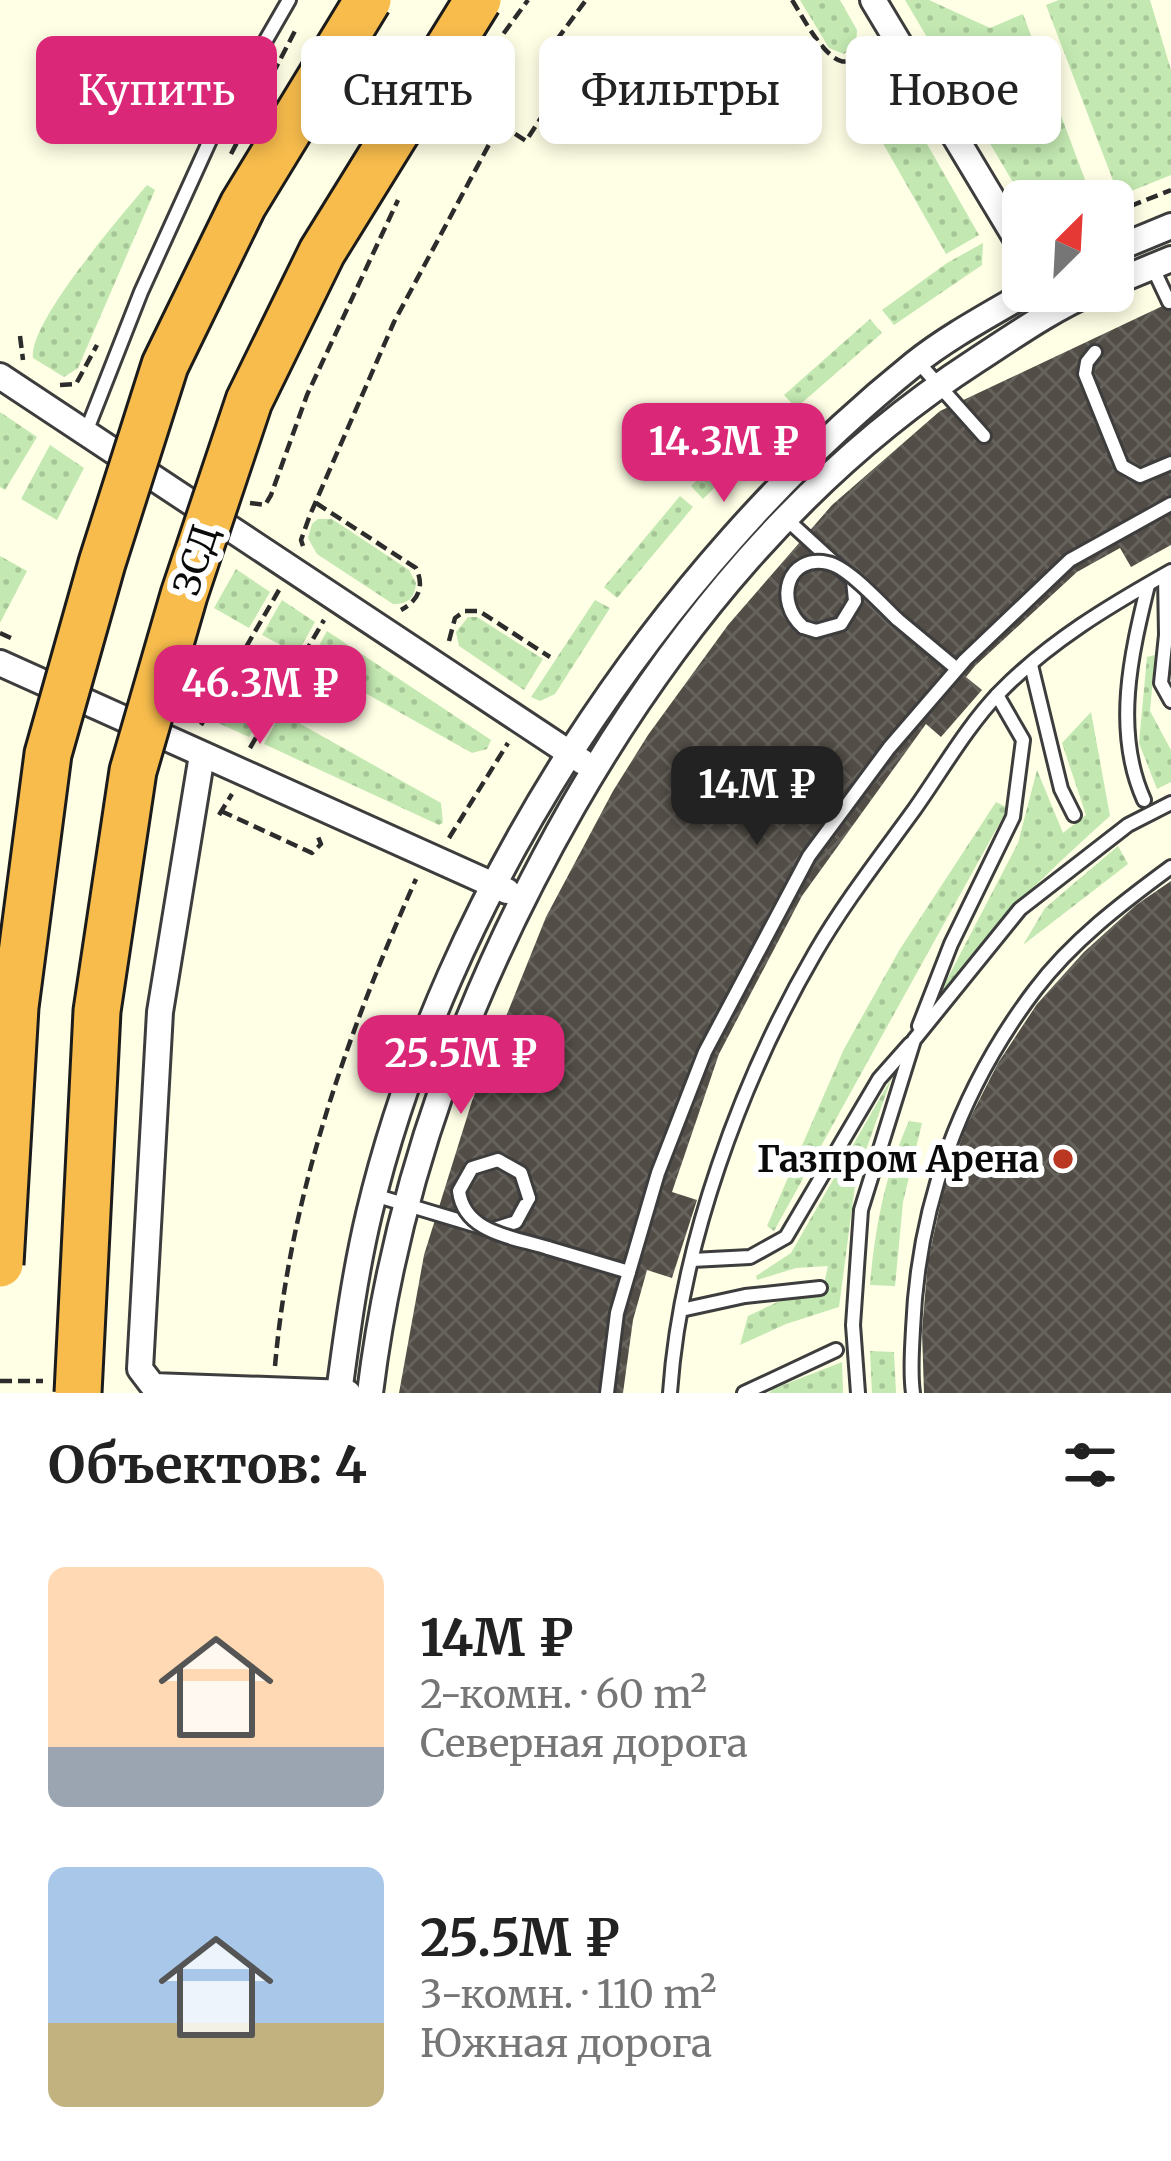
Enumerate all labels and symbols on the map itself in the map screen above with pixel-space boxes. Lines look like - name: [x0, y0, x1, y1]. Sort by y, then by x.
- north arrow: [1002, 180, 1134, 312]
- pin: 14.3M ₽: [613, 403, 835, 505]
- street label: ЗСД: [164, 519, 228, 601]
- pin: 46.3M ₽: [149, 645, 371, 747]
- pin: 14M ₽: [673, 746, 841, 848]
- pin: 25.5M ₽: [350, 1015, 572, 1117]
- place label: Газпром Арена: [757, 1137, 1039, 1182]
- marker: Газпром Арена: [1050, 1146, 1076, 1172]

